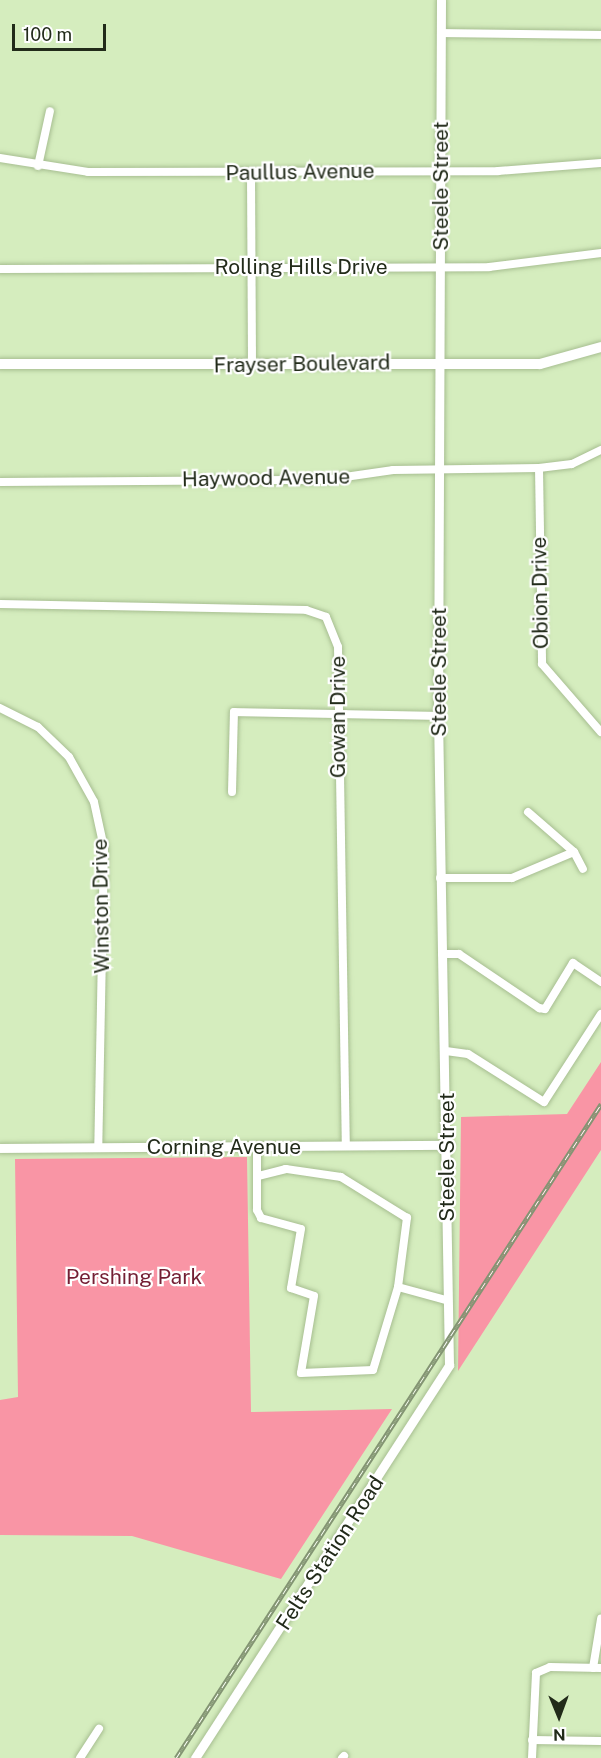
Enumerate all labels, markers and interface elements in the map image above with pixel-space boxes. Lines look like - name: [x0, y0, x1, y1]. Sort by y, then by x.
- scale bar: [15, 12, 110, 50]
- text: 100 m: [23, 24, 72, 45]
- street label: Steele Street: [428, 121, 454, 251]
- street label: Paullus Avenue: [225, 158, 375, 186]
- street label: Rolling Hills Drive: [214, 254, 388, 280]
- street label: Frayser Boulevard: [213, 350, 391, 378]
- street label: Haywood Avenue: [182, 464, 350, 492]
- street label: Obion Drive: [526, 537, 554, 649]
- street label: Steele Street: [426, 607, 452, 737]
- street label: Gowan Drive: [325, 656, 351, 778]
- street label: Winston Drive: [87, 838, 115, 974]
- street label: Steele Street: [434, 1092, 460, 1222]
- street label: Corning Avenue: [147, 1134, 301, 1160]
- park label: Pershing Park: [66, 1264, 202, 1290]
- street label: Felts Station Road: [271, 1471, 389, 1635]
- north arrow: [529, 1686, 589, 1746]
- text: N: [553, 1725, 566, 1744]

